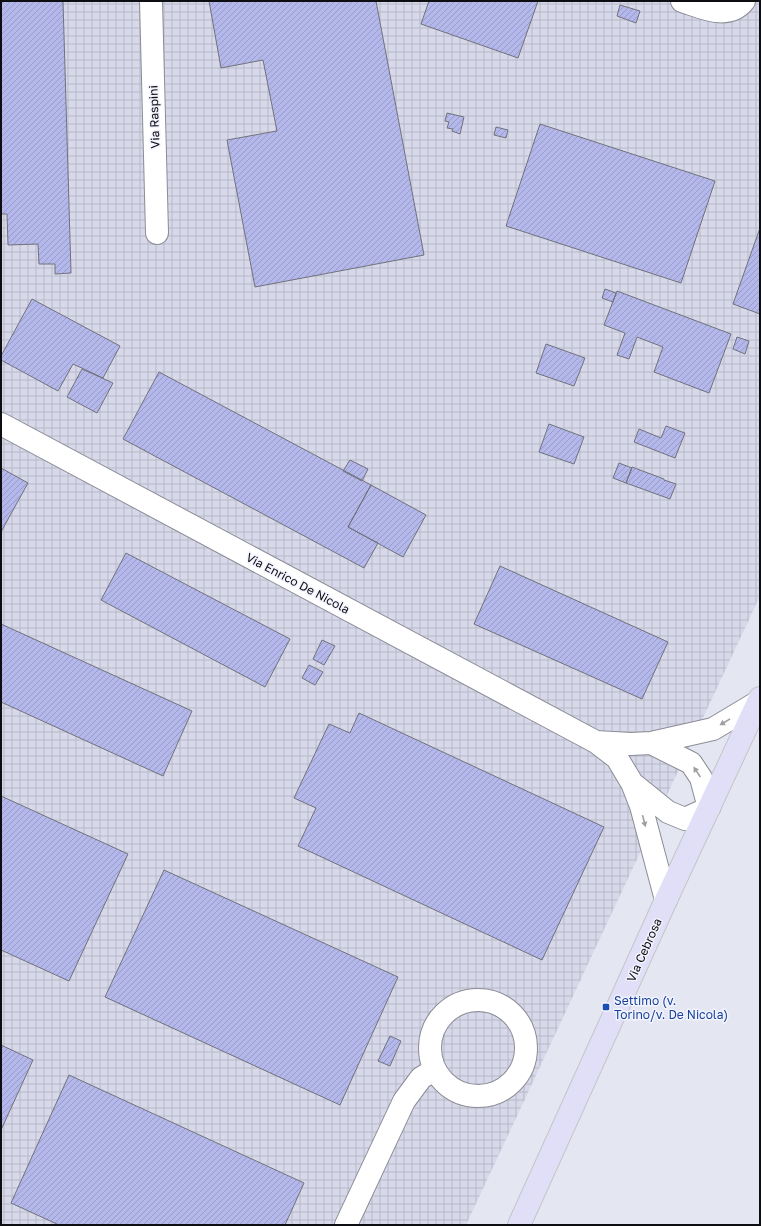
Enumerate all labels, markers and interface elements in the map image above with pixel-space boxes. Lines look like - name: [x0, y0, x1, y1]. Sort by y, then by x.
- street label: Via Raspini: [145, 85, 163, 149]
- street label: Via Enrico De Nicola: [244, 549, 352, 617]
- one-way arrow: [719, 719, 731, 726]
- one-way arrow: [693, 766, 701, 777]
- one-way arrow: [641, 815, 647, 827]
- street label: Via Cebrosa: [623, 916, 665, 984]
- place label: Settimo (v. Torino/v. De Nicola): [614, 993, 728, 1022]
- marker: Settimo (v. Torino/v. De Nicola): [601, 1002, 611, 1012]

